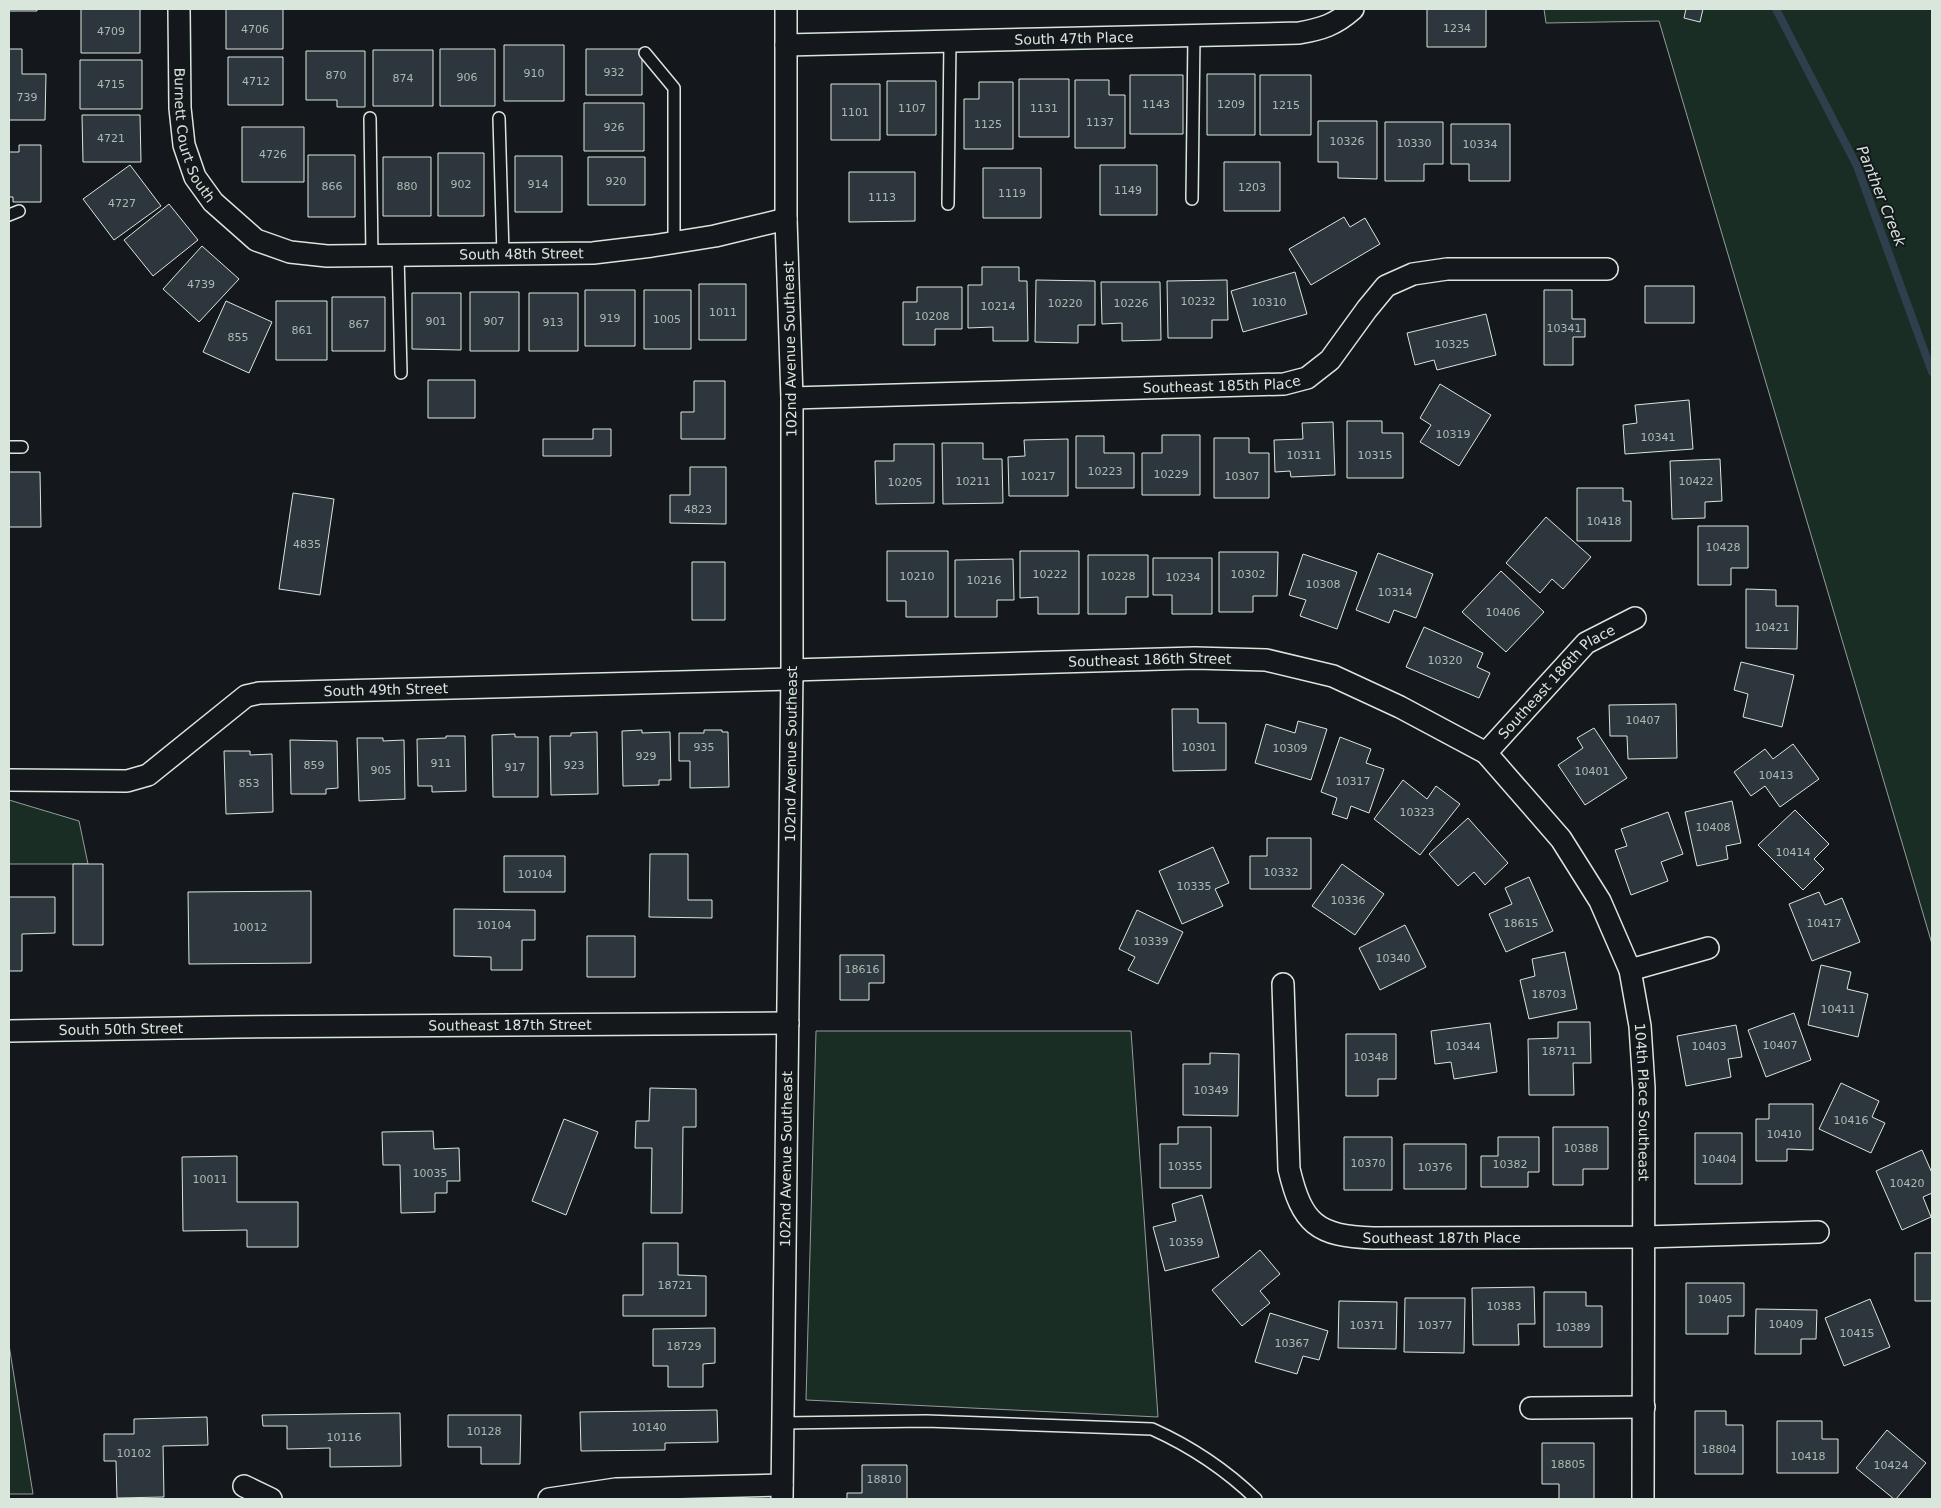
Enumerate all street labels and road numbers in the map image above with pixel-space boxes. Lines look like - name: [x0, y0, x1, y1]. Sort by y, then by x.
- street label: South 47th Place: [1014, 29, 1134, 48]
- street label: Burnett Court South: [172, 68, 219, 205]
- street label: South 48th Street: [459, 245, 584, 263]
- street label: 102nd Avenue Southeast: [780, 260, 800, 437]
- street label: Southeast 185th Place: [1143, 372, 1302, 396]
- street label: Southeast 186th Place: [1495, 622, 1618, 742]
- street label: Southeast 186th Street: [1068, 650, 1232, 670]
- street label: 102nd Avenue Southeast: [782, 665, 800, 842]
- street label: South 49th Street: [323, 680, 449, 699]
- street label: Southeast 187th Street: [428, 1016, 592, 1034]
- street label: South 50th Street: [59, 1020, 184, 1038]
- street label: 104th Place Southeast: [1632, 1023, 1652, 1181]
- street label: 102nd Avenue Southeast: [777, 1070, 795, 1247]
- street label: Southeast 187th Place: [1362, 1229, 1521, 1246]

